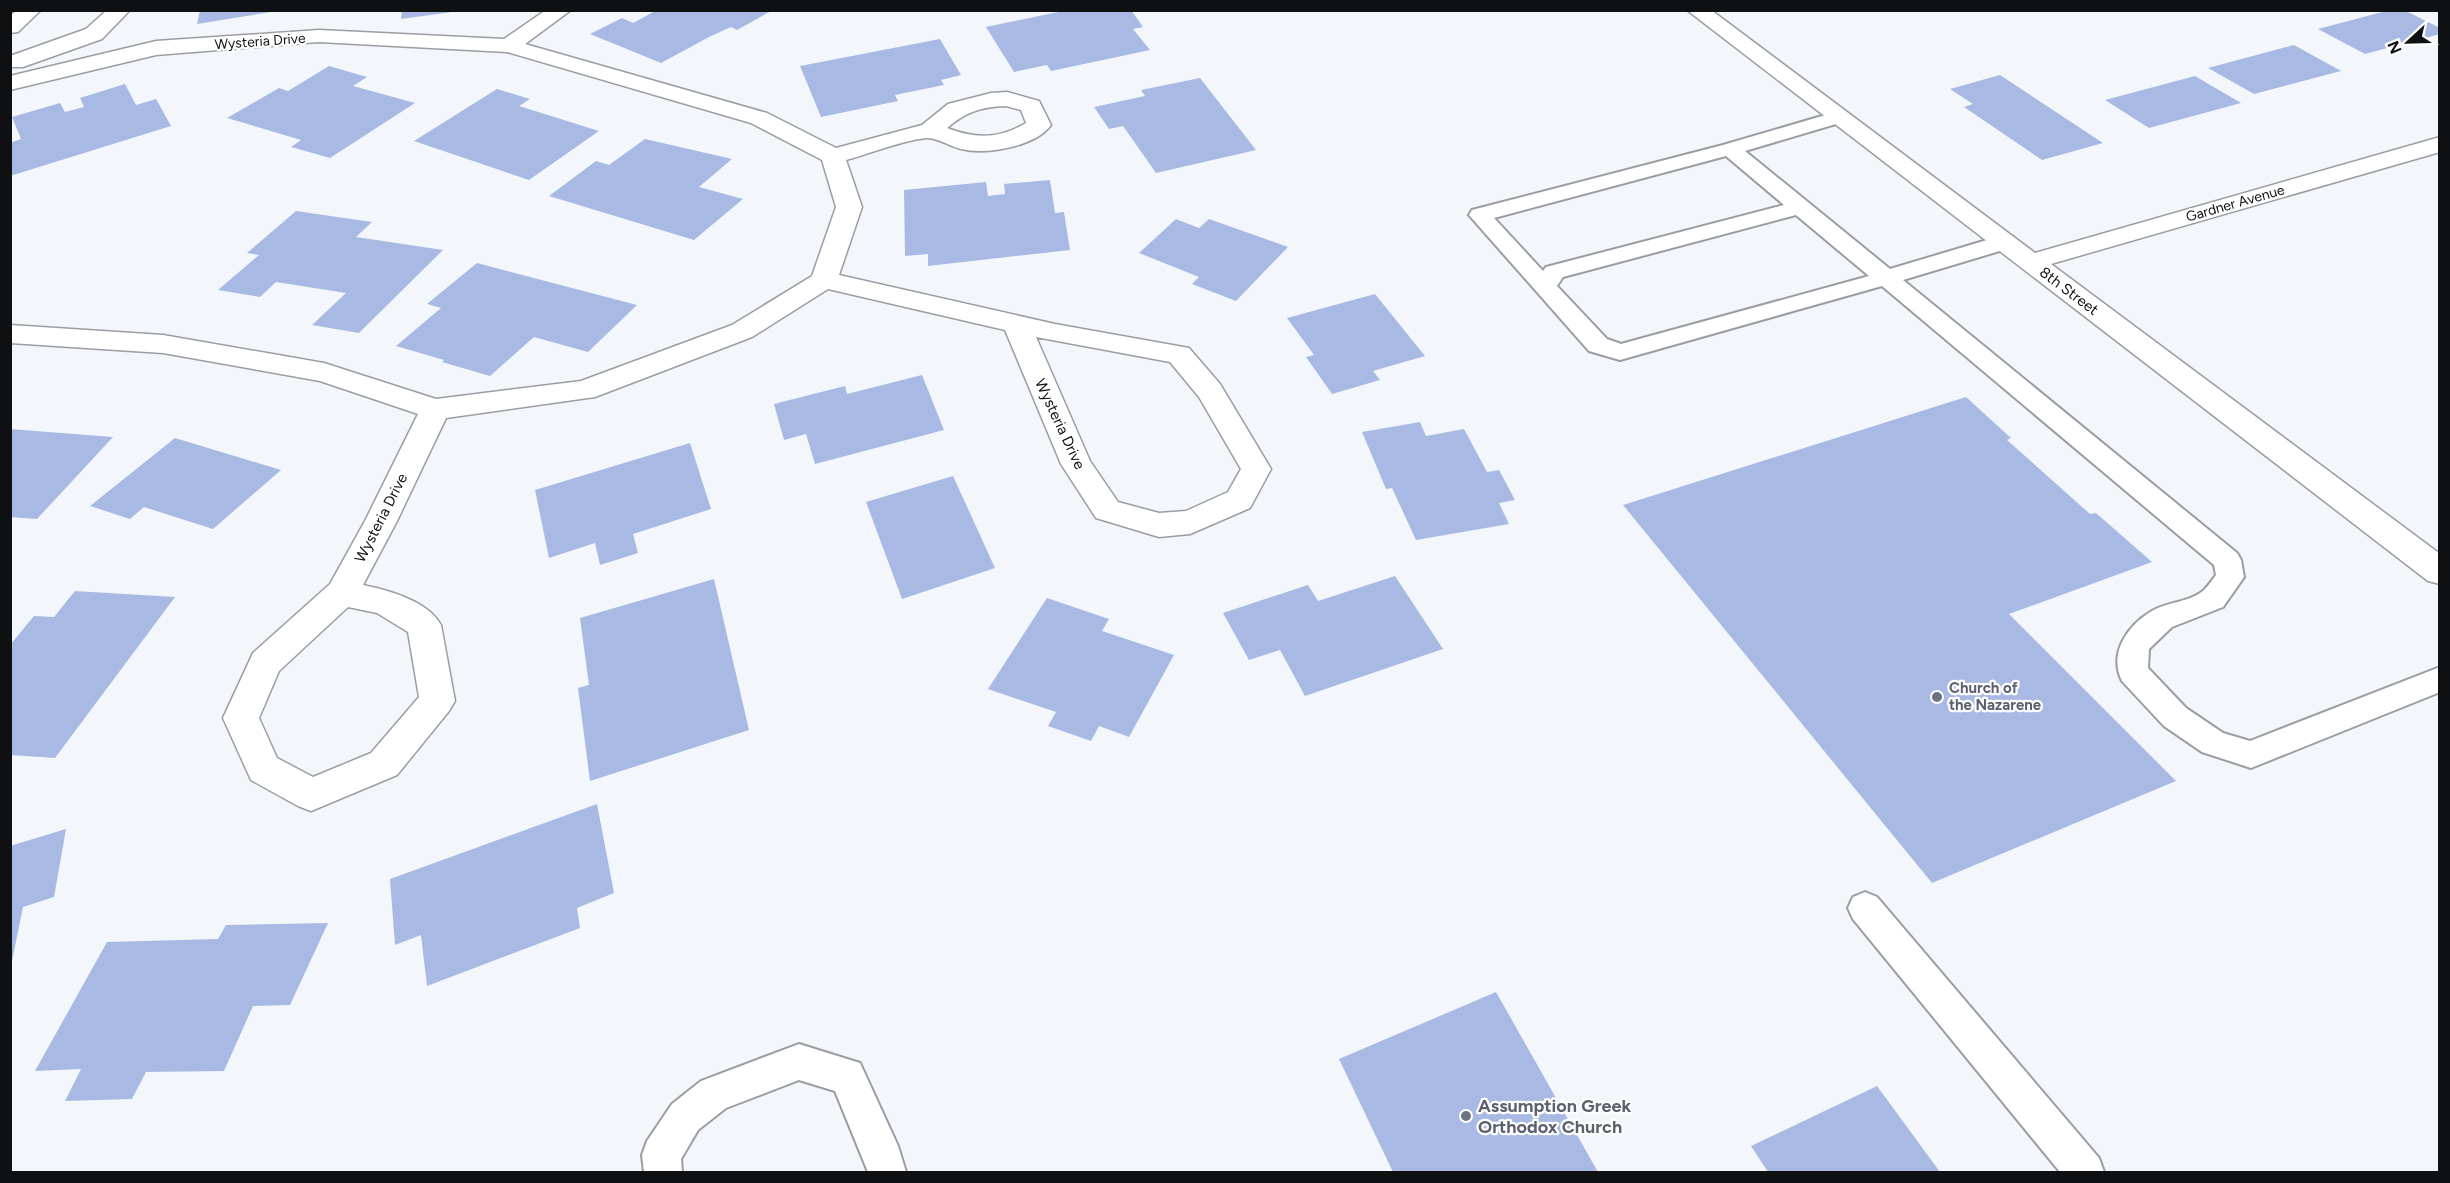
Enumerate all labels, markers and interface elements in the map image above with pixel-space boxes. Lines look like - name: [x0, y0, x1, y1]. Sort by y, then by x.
- north arrow: [2378, 12, 2438, 72]
- street label: Wysteria Drive: [214, 30, 306, 53]
- text: N: [2383, 38, 2406, 57]
- street label: Gardner Avenue: [2184, 181, 2287, 226]
- street label: 8th Street: [2036, 263, 2102, 319]
- street label: Wysteria Drive: [1031, 376, 1089, 472]
- street label: Wysteria Drive: [351, 470, 411, 566]
- place label: Church of the Nazarene: [1949, 679, 2042, 714]
- marker: Church of the Nazarene: [1930, 690, 1944, 704]
- place label: Assumption Greek Orthodox Church: [1478, 1095, 1631, 1138]
- marker: Assumption Greek Orthodox Church: [1459, 1109, 1473, 1123]

